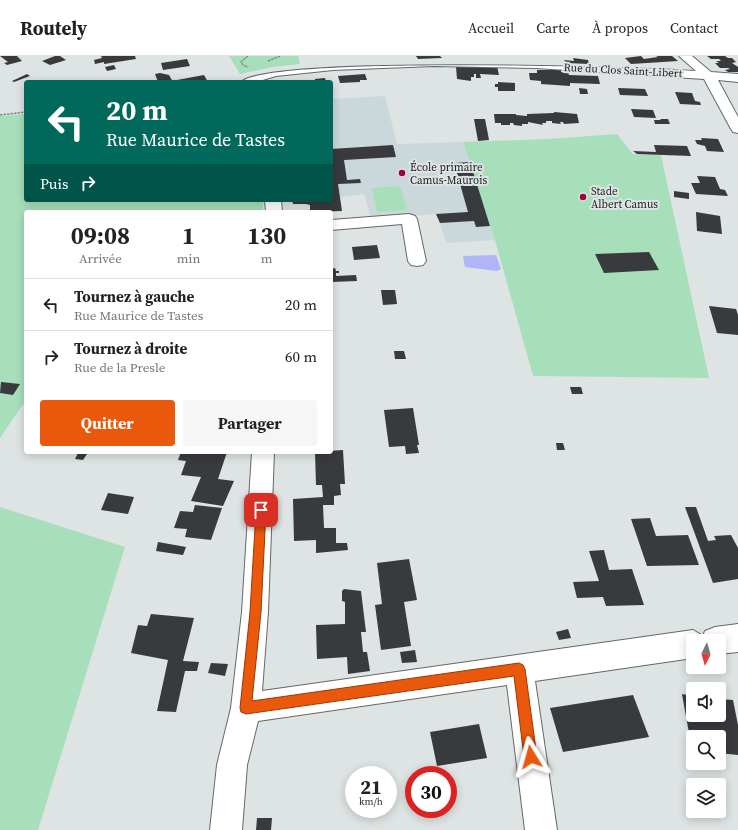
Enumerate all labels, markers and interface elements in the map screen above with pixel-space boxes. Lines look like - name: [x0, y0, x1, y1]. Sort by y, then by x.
- text: Routely: [20, 15, 87, 41]
- text: Accueil: [468, 18, 514, 38]
- text: Carte: [536, 18, 570, 38]
- text: À propos: [592, 18, 648, 38]
- text: Contact: [670, 18, 718, 38]
- street label: Rue du Clos Saint-Libert: [563, 60, 683, 81]
- text: 20 m: [106, 91, 168, 129]
- icon: left: [40, 96, 92, 148]
- text: Rue Maurice de Tastes: [106, 127, 285, 152]
- place label: École primaire Camus-Maurois: [410, 160, 487, 188]
- marker: École primaire Camus-Maurois: [397, 168, 407, 178]
- icon: right: [77, 172, 99, 194]
- text: Puis: [40, 173, 69, 194]
- place label: Stade Albert Camus: [591, 184, 658, 212]
- marker: Stade Albert Camus: [578, 192, 588, 202]
- text: 09:08: [71, 219, 130, 252]
- text: 1: [182, 219, 195, 252]
- text: 130: [247, 219, 286, 252]
- text: Arrivée: [79, 250, 122, 267]
- text: min: [177, 250, 200, 267]
- text: m: [261, 250, 273, 267]
- text: Tournez à gauche: [74, 286, 194, 307]
- icon: left: [40, 294, 62, 316]
- text: 20 m: [285, 294, 317, 315]
- text: Rue Maurice de Tastes: [74, 307, 203, 324]
- text: Tournez à droite: [74, 338, 187, 359]
- icon: right: [40, 346, 62, 368]
- text: 60 m: [285, 346, 317, 367]
- text: Rue de la Presle: [74, 359, 165, 376]
- button: Quitter: [40, 400, 175, 446]
- button: Partager: [183, 400, 317, 446]
- pin: [244, 493, 278, 527]
- icon: arrive: [250, 499, 272, 521]
- north arrow: [686, 634, 726, 674]
- map controls: [686, 634, 726, 818]
- button: sound: [686, 682, 726, 722]
- button: search: [686, 730, 726, 770]
- position arrow: [510, 736, 552, 778]
- speed limit sign: 30: [405, 766, 457, 818]
- text: 21: [360, 773, 382, 801]
- button: layers: [686, 778, 726, 818]
- text: km/h: [359, 795, 383, 808]

